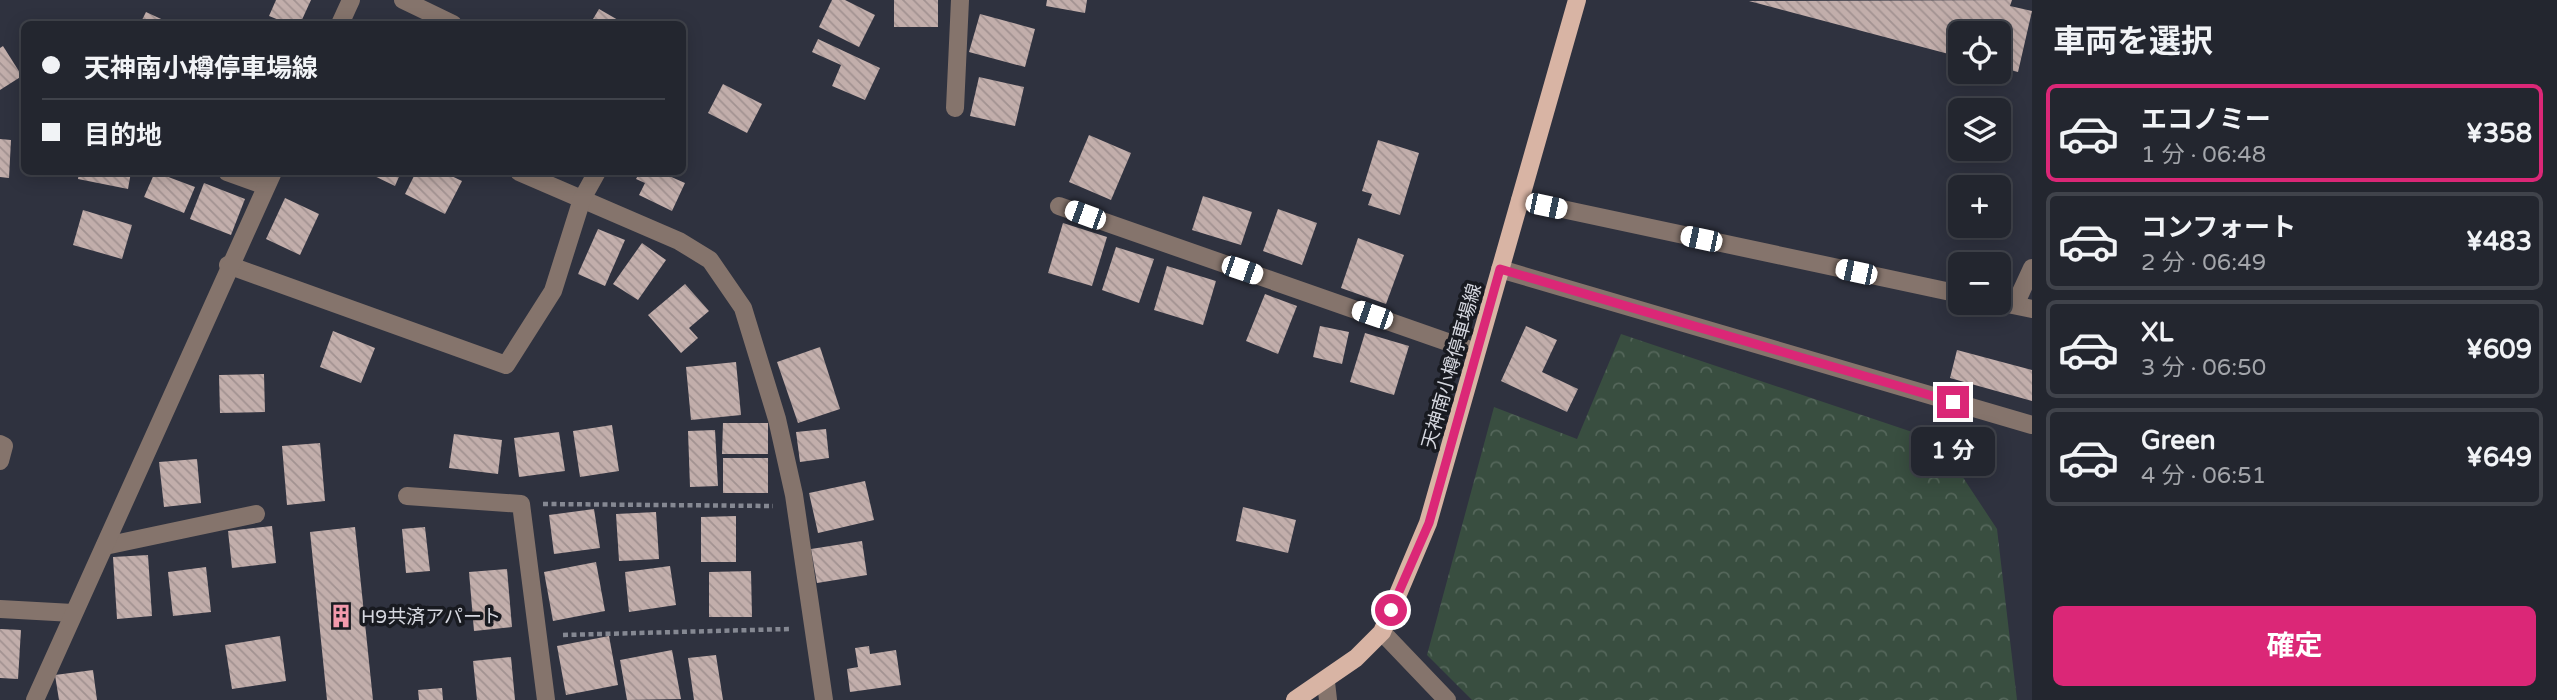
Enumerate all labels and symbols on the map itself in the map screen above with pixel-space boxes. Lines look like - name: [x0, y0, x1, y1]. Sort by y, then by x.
- car: [1524, 191, 1569, 221]
- car: [1062, 198, 1109, 232]
- car: [1679, 224, 1724, 254]
- car: [1219, 253, 1266, 287]
- car: [1834, 257, 1879, 287]
- street label: 天神南小樽停車場線: [1418, 281, 1486, 452]
- car: [1349, 298, 1396, 332]
- route end: [1937, 386, 1969, 418]
- callout: 1 分: [1911, 426, 1995, 476]
- route start: [1375, 594, 1407, 626]
- building icon: H9共済アパート: [327, 602, 355, 630]
- place label: H9共済アパート: [361, 606, 501, 628]

